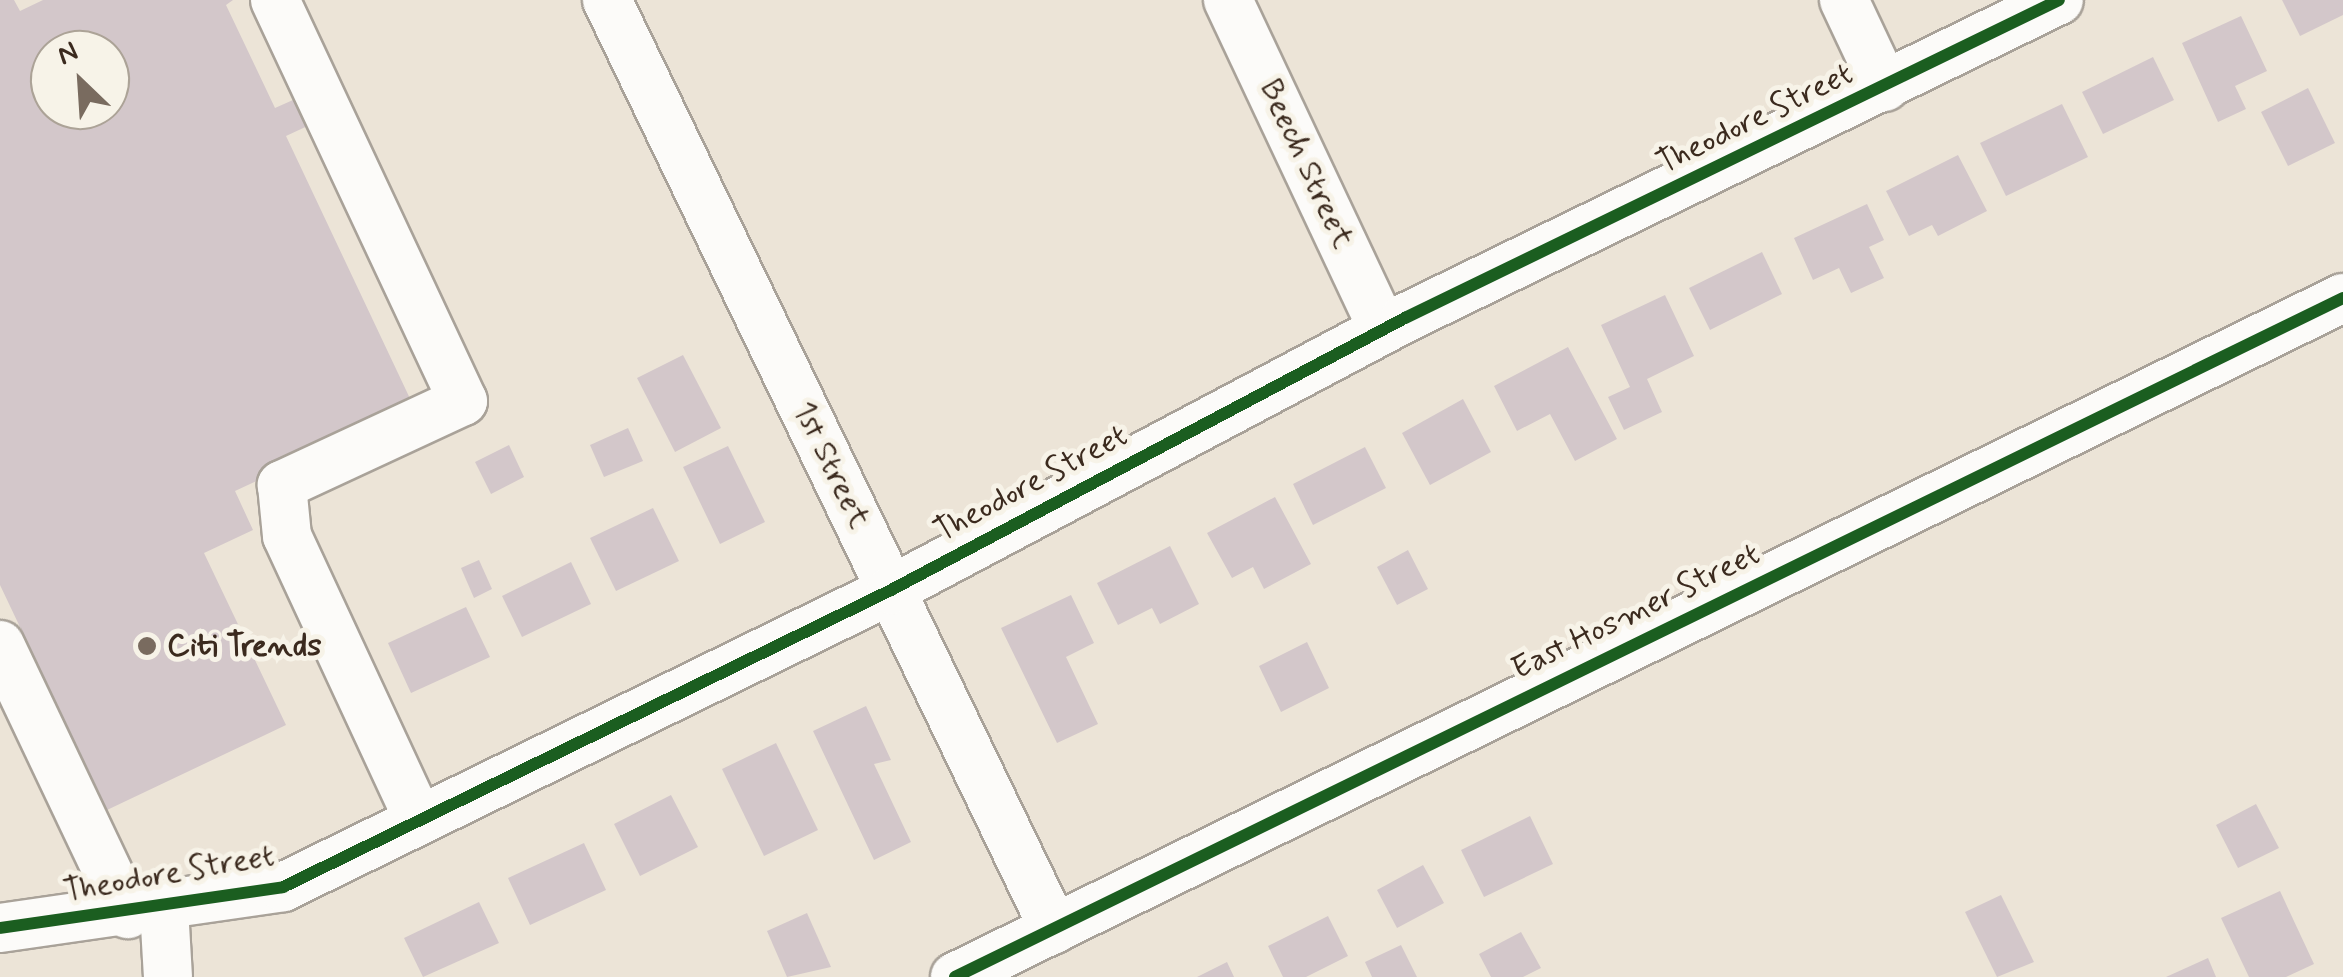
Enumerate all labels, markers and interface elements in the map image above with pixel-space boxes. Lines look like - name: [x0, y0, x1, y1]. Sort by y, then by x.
- north arrow: [30, 30, 130, 130]
- text: N: [52, 33, 84, 75]
- street label: Theodore Street: [1648, 54, 1862, 184]
- street label: Beech Street: [1250, 73, 1362, 255]
- street label: 1st Street: [784, 395, 878, 535]
- street label: Theodore Street: [925, 416, 1137, 552]
- street label: East Hosmer Street: [1503, 534, 1769, 690]
- place label: Citi Trends: [167, 627, 322, 665]
- marker: Citi Trends: [136, 635, 158, 657]
- street label: Theodore Street: [58, 836, 280, 912]

